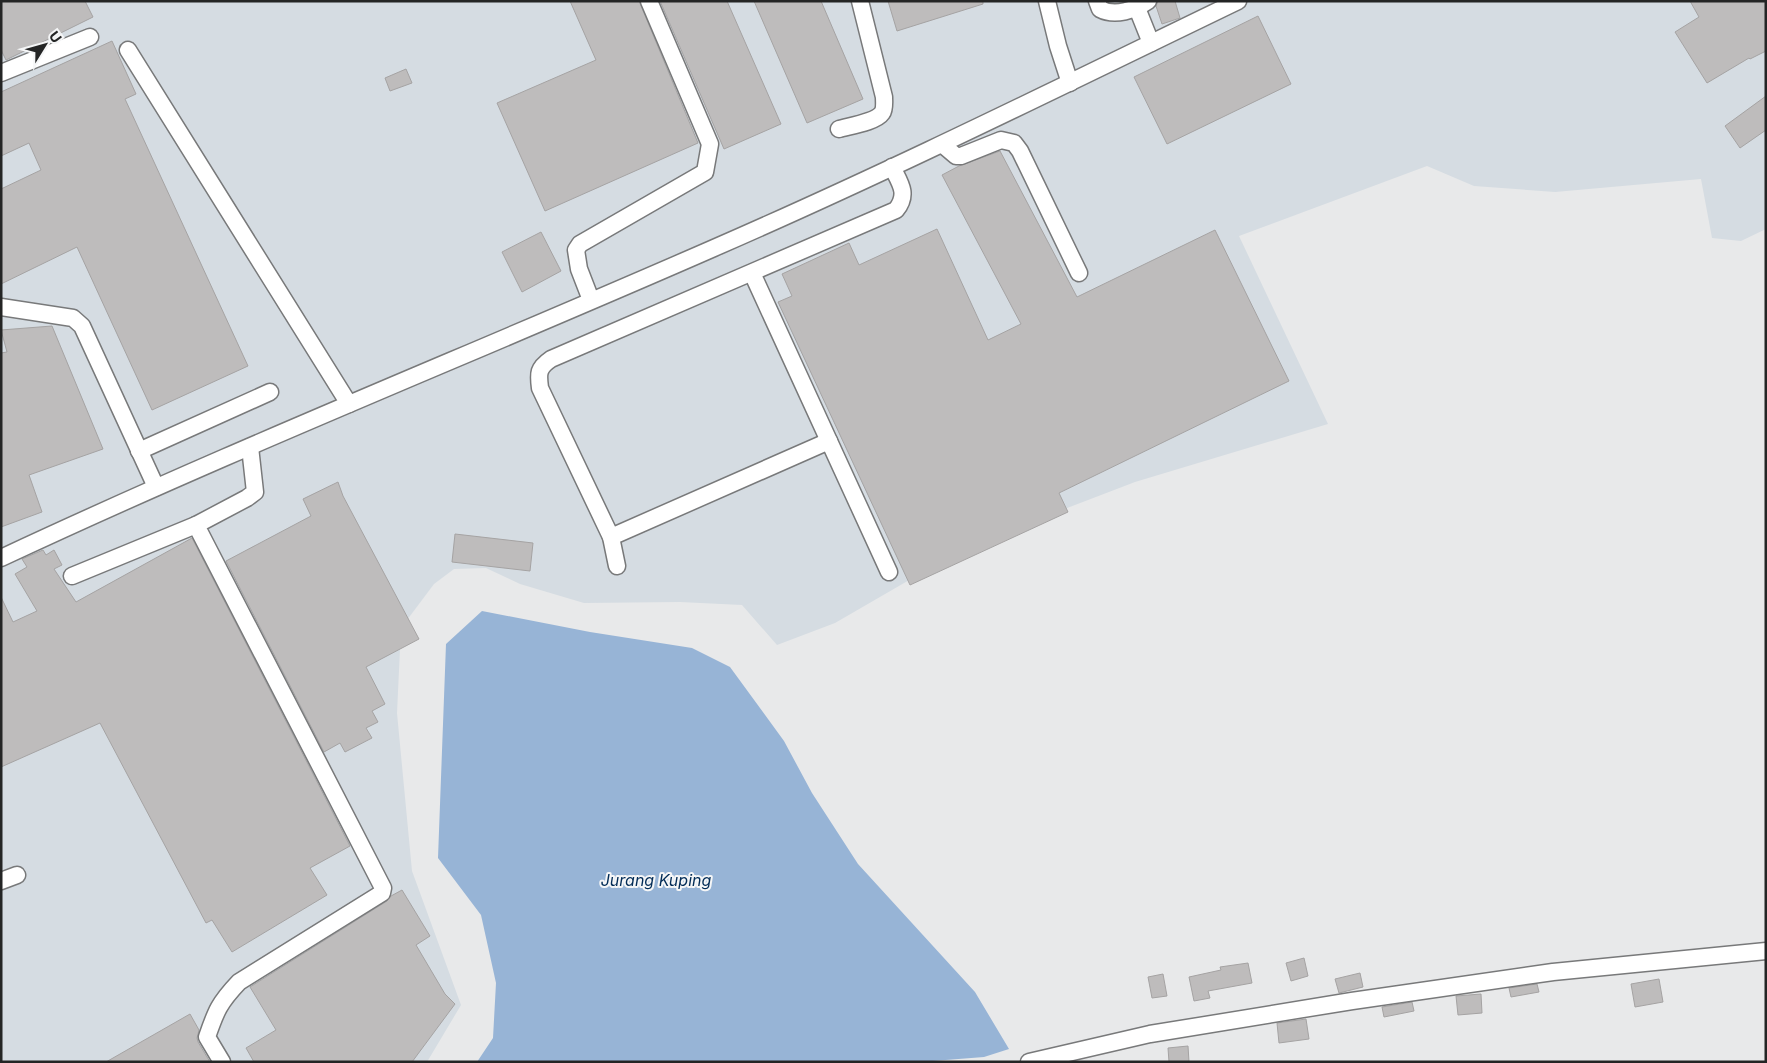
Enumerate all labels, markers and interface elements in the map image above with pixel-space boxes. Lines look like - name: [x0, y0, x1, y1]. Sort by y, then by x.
- north arrow: [20, 20, 70, 70]
- text: U: [46, 28, 66, 46]
- water label: Jurang Kuping: [601, 870, 711, 890]

